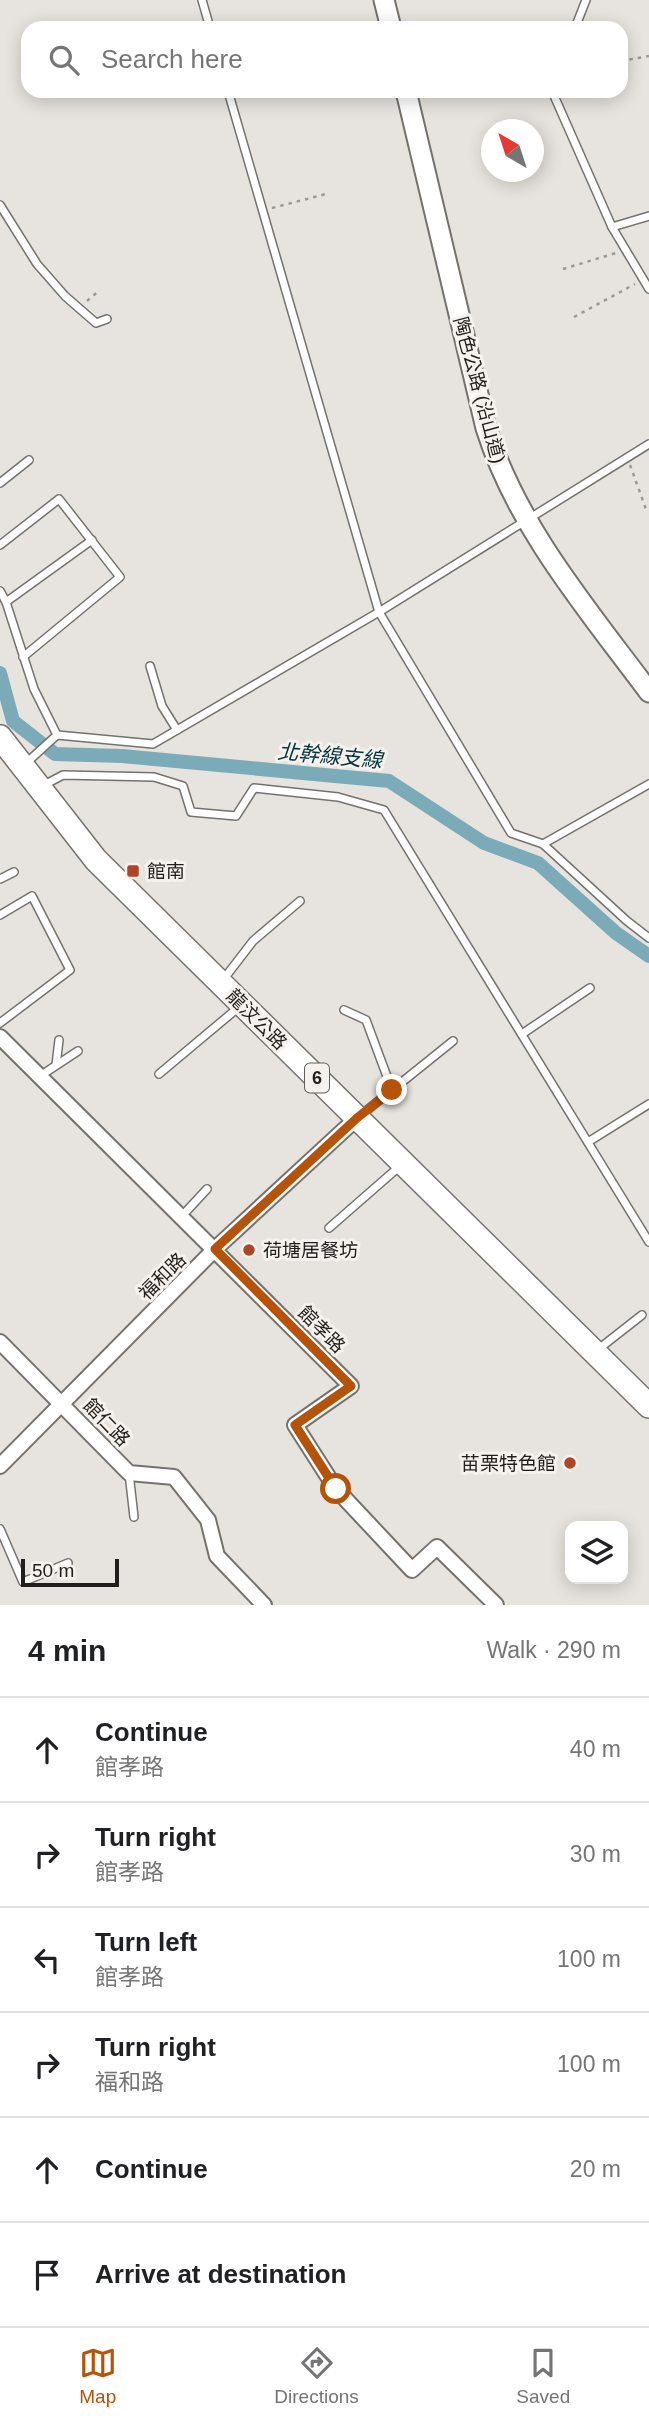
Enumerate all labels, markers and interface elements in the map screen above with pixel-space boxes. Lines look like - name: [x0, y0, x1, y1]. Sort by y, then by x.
- search box: [21, 21, 628, 98]
- icon: search: [45, 41, 83, 79]
- text: Search here: [101, 44, 243, 74]
- north arrow: [481, 119, 544, 182]
- street label: 陶色公路 (沿山道): [450, 315, 509, 466]
- water label: 北幹線支線: [277, 739, 385, 772]
- place label: 館南: [147, 861, 185, 882]
- marker: 館南: [125, 863, 141, 879]
- street label: 龍汶公路: [222, 985, 291, 1054]
- road number: 6: [305, 1064, 329, 1092]
- route end: [376, 1074, 407, 1105]
- place label: 荷塘居餐坊: [263, 1240, 358, 1261]
- marker: 荷塘居餐坊: [241, 1242, 257, 1258]
- street label: 福和路: [135, 1249, 190, 1304]
- street label: 館孝路: [294, 1302, 349, 1357]
- street label: 館仁路: [79, 1395, 134, 1450]
- place label: 苗栗特色館: [461, 1453, 556, 1474]
- marker: 苗栗特色館: [562, 1455, 578, 1471]
- route start: [320, 1473, 351, 1504]
- map controls: [565, 1521, 628, 1584]
- button: layers: [565, 1521, 628, 1584]
- scale bar: [21, 1556, 119, 1588]
- text: 50 m: [32, 1560, 74, 1581]
- text: 4 min: [28, 1634, 106, 1667]
- text: Walk · 290 m: [486, 1637, 621, 1663]
- text: Continue: [95, 1717, 208, 1747]
- icon: ahead: [28, 1731, 66, 1769]
- text: 40 m: [570, 1736, 621, 1762]
- text: 館孝路: [95, 1754, 164, 1780]
- text: Turn right: [95, 1822, 216, 1852]
- icon: right: [28, 1836, 66, 1874]
- text: 30 m: [570, 1841, 621, 1867]
- text: 館孝路: [95, 1859, 164, 1885]
- text: Turn left: [95, 1927, 197, 1957]
- icon: left: [28, 1941, 66, 1979]
- text: 100 m: [557, 1946, 621, 1972]
- text: 館孝路: [95, 1964, 164, 1990]
- text: Turn right: [95, 2032, 216, 2062]
- icon: right: [28, 2046, 66, 2084]
- text: 100 m: [557, 2051, 621, 2077]
- text: 福和路: [95, 2069, 164, 2095]
- icon: ahead: [28, 2151, 66, 2189]
- text: Continue: [95, 2154, 208, 2184]
- text: 20 m: [570, 2156, 621, 2182]
- icon: arrive: [28, 2256, 66, 2294]
- text: Arrive at destination: [95, 2259, 346, 2289]
- tab: Map: [79, 2344, 117, 2408]
- tab: Directions: [274, 2344, 359, 2408]
- tab: Saved: [516, 2344, 570, 2408]

